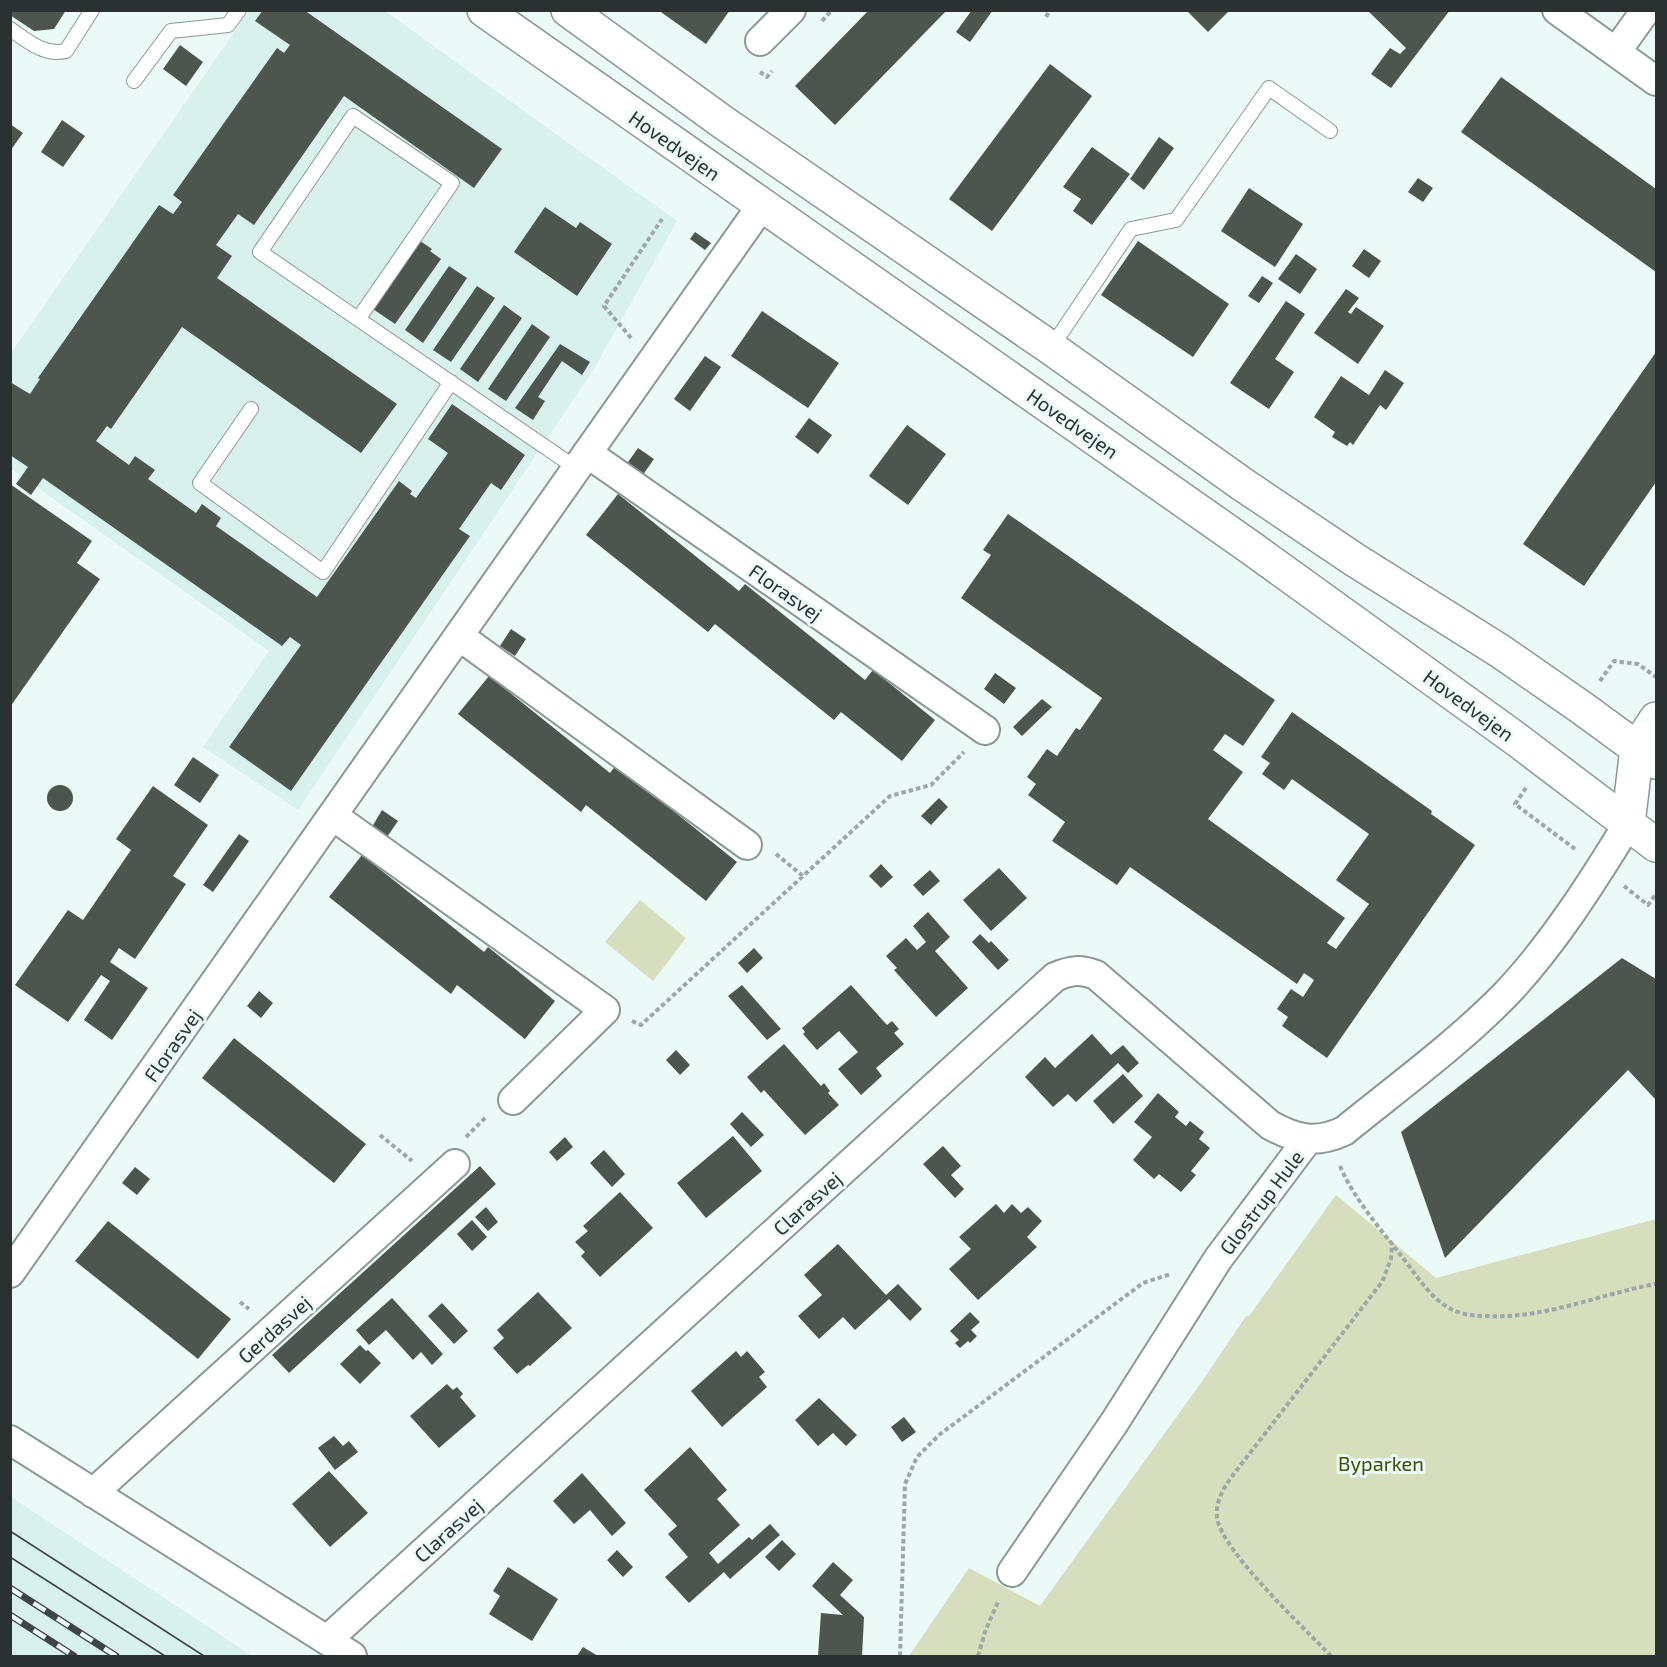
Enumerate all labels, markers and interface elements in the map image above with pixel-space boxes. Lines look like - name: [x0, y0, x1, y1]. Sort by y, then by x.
- street label: Hovedvejen: [625, 105, 725, 185]
- street label: Hovedvejen: [1023, 383, 1123, 463]
- street label: Florasvej: [745, 558, 827, 626]
- street label: Hovedvejen: [1419, 664, 1519, 746]
- street label: Florasvej: [138, 1004, 206, 1086]
- street label: Glostrup Hule: [1214, 1145, 1308, 1259]
- street label: Clarasvej: [768, 1166, 846, 1240]
- street label: Gerdasvej: [233, 1290, 315, 1368]
- park label: Byparken: [1338, 1451, 1424, 1475]
- street label: Clarasvej: [409, 1493, 487, 1567]

